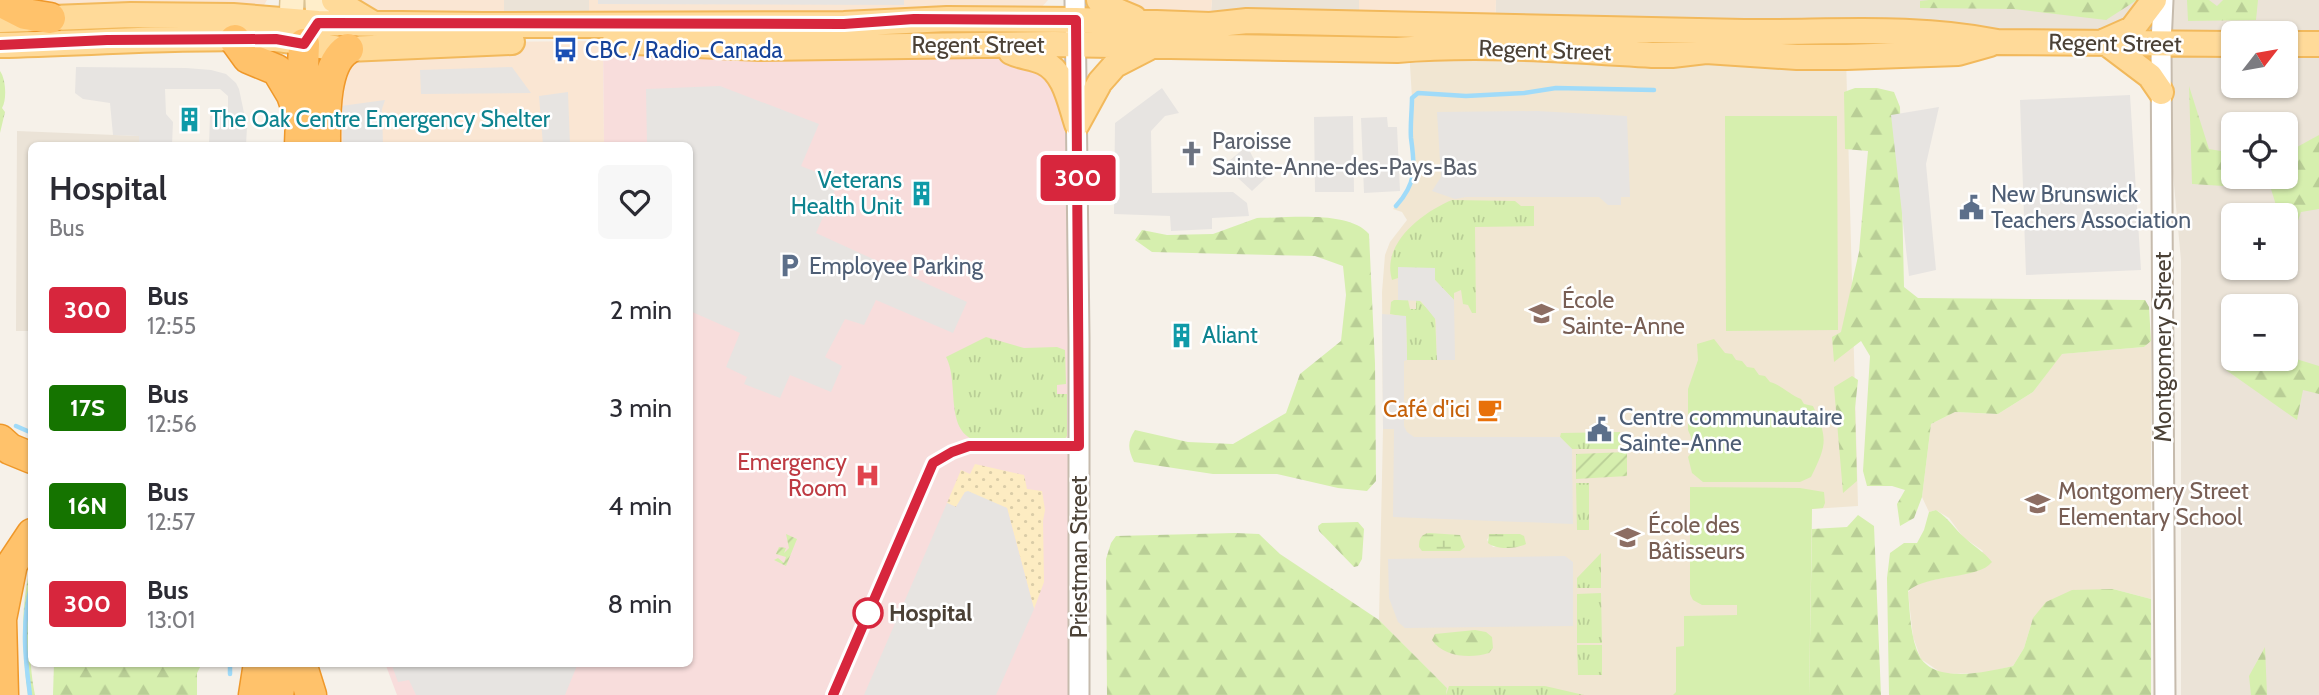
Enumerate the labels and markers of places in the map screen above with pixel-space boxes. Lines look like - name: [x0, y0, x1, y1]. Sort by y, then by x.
- bus stop icon: CBC / Radio-Canada: [551, 36, 579, 64]
- place label: CBC / Radio-Canada: [585, 36, 783, 64]
- building icon: The Oak Centre Emergency Shelter: [176, 105, 204, 133]
- place label: The Oak Centre Emergency Shelter: [210, 105, 551, 133]
- place label: Paroisse Sainte-Anne-des-Pays-Bas: [1212, 127, 1477, 181]
- church icon: Paroisse Sainte-Anne-des-Pays-Bas: [1178, 140, 1206, 168]
- place label: Veterans Health Unit: [791, 166, 902, 220]
- building icon: Veterans Health Unit: [908, 179, 936, 207]
- place label: New Brunswick Teachers Association: [1991, 180, 2191, 234]
- public building icon: New Brunswick Teachers Association: [1957, 193, 1985, 221]
- parking icon: Employee Parking: [775, 252, 803, 280]
- place label: Employee Parking: [809, 252, 984, 280]
- place label: École Sainte-Anne: [1562, 285, 1685, 340]
- school or university icon: École Sainte-Anne: [1528, 299, 1556, 327]
- building icon: Aliant: [1168, 321, 1196, 349]
- place label: Aliant: [1202, 321, 1258, 349]
- place label: Café d'ici: [1383, 395, 1470, 423]
- cafe icon: Café d'ici: [1476, 395, 1504, 423]
- place label: Centre communautaire Sainte-Anne: [1619, 403, 1843, 457]
- public building icon: Centre communautaire Sainte-Anne: [1585, 416, 1613, 444]
- place label: Emergency Room: [737, 448, 847, 502]
- hospital icon: Emergency Room: [853, 461, 881, 489]
- place label: Montgomery Street Elementary School: [2058, 477, 2249, 531]
- school or university icon: Montgomery Street Elementary School: [2024, 490, 2052, 518]
- place label: École des Bâtisseurs: [1648, 510, 1745, 565]
- school or university icon: École des Bâtisseurs: [1614, 524, 1642, 552]
- marker: Hospital: [853, 598, 883, 628]
- place label: Hospital: [889, 599, 972, 627]

